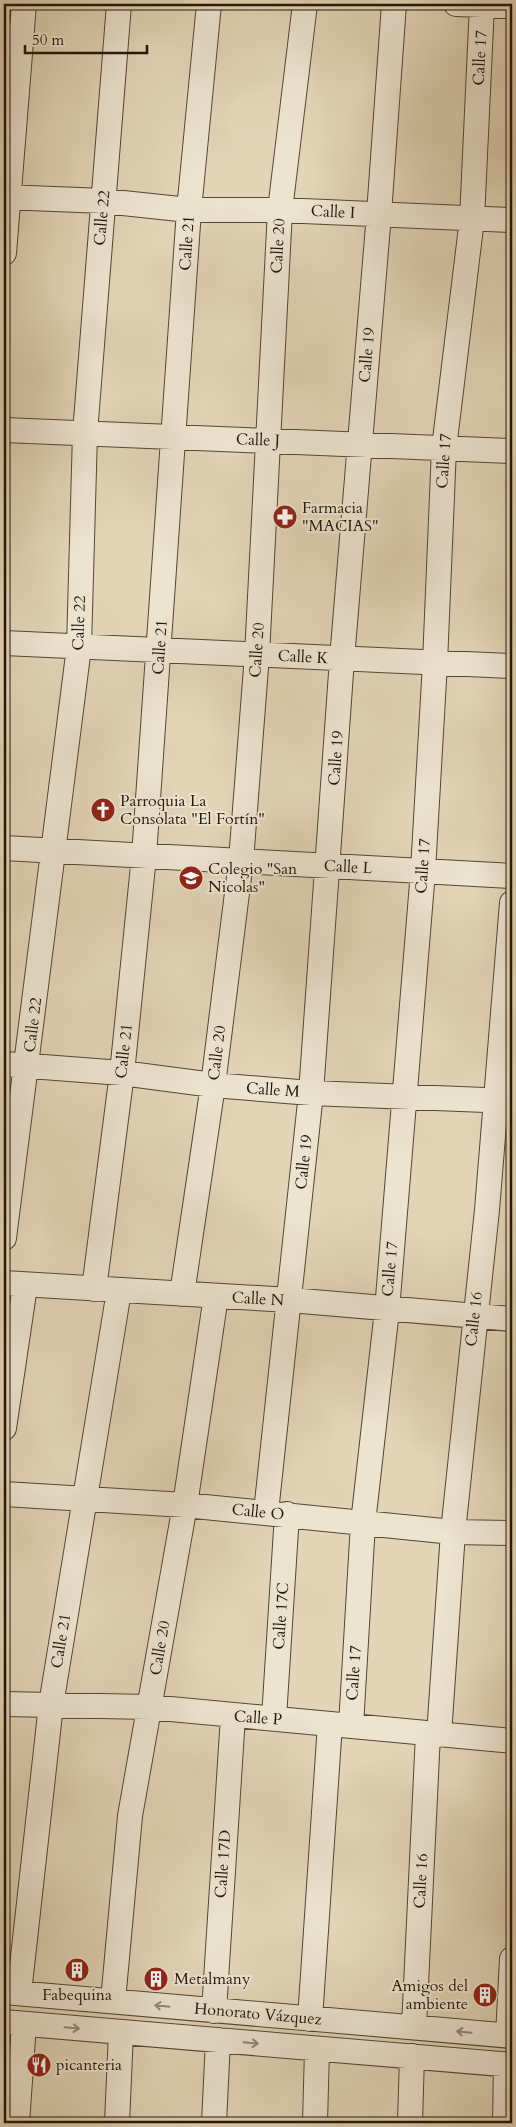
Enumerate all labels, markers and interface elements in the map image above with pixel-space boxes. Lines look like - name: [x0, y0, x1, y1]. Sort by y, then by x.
- scale bar: [25, 22, 148, 54]
- text: 50 m: [32, 30, 64, 50]
- street label: Calle 17: [468, 30, 492, 86]
- street label: Calle 22: [89, 190, 115, 246]
- street label: Calle I: [310, 200, 356, 224]
- street label: Calle 21: [174, 215, 200, 271]
- street label: Calle 20: [266, 218, 290, 274]
- street label: Calle 19: [354, 327, 380, 383]
- street label: Calle J: [235, 428, 281, 452]
- street label: Calle 17: [431, 433, 457, 489]
- place label: Farmacia "MACIAS": [302, 497, 379, 537]
- pharmacy icon: Farmacia "MACIAS": [272, 504, 298, 530]
- street label: Calle 22: [67, 595, 91, 651]
- street label: Calle 21: [147, 619, 173, 675]
- street label: Calle 20: [244, 622, 270, 678]
- street label: Calle K: [277, 645, 329, 669]
- street label: Calle 19: [323, 730, 349, 786]
- place label: Parroquia La Consolata "El Fortín": [120, 790, 265, 830]
- church icon: Parroquia La Consolata "El Fortín": [90, 797, 116, 823]
- street label: Calle 17: [410, 838, 436, 894]
- street label: Calle L: [323, 855, 373, 879]
- place label: Colegio "San Nicolas": [208, 858, 297, 898]
- school or university icon: Colegio "San Nicolas": [178, 865, 204, 891]
- street label: Calle 22: [19, 996, 47, 1054]
- street label: Calle 21: [110, 1022, 138, 1080]
- street label: Calle 20: [203, 1024, 231, 1082]
- street label: Calle M: [245, 1077, 301, 1103]
- street label: Calle 19: [290, 1133, 318, 1191]
- street label: Calle 17: [377, 1241, 403, 1297]
- street label: Calle N: [231, 1287, 285, 1311]
- street label: Calle 16: [460, 1290, 488, 1348]
- street label: Calle O: [231, 1498, 285, 1526]
- street label: Calle 17C: [268, 1582, 294, 1650]
- street label: Calle 21: [46, 1612, 76, 1670]
- street label: Calle 20: [144, 1619, 176, 1677]
- street label: Calle 17: [341, 1645, 367, 1701]
- street label: Calle P: [233, 1705, 283, 1731]
- street label: Calle 17D: [210, 1829, 236, 1899]
- street label: Calle 16: [409, 1853, 433, 1909]
- building icon: Fabequina: [64, 1957, 90, 1983]
- building icon: Metalmany: [143, 1966, 169, 1992]
- place label: Metalmany: [174, 1968, 251, 1990]
- place label: Amigos del ambiente: [391, 1975, 468, 2015]
- building icon: Amigos del ambiente: [472, 1982, 498, 2008]
- place label: Fabequina: [42, 1984, 112, 2006]
- street label: Honorato Vázquez: [193, 1997, 323, 2031]
- one-way arrow: [155, 2001, 171, 2011]
- one-way arrow: [64, 2023, 80, 2033]
- one-way arrow: [456, 2027, 472, 2037]
- one-way arrow: [243, 2038, 259, 2048]
- restaurant icon: picanteria: [26, 2052, 52, 2078]
- place label: picanteria: [56, 2054, 122, 2076]

